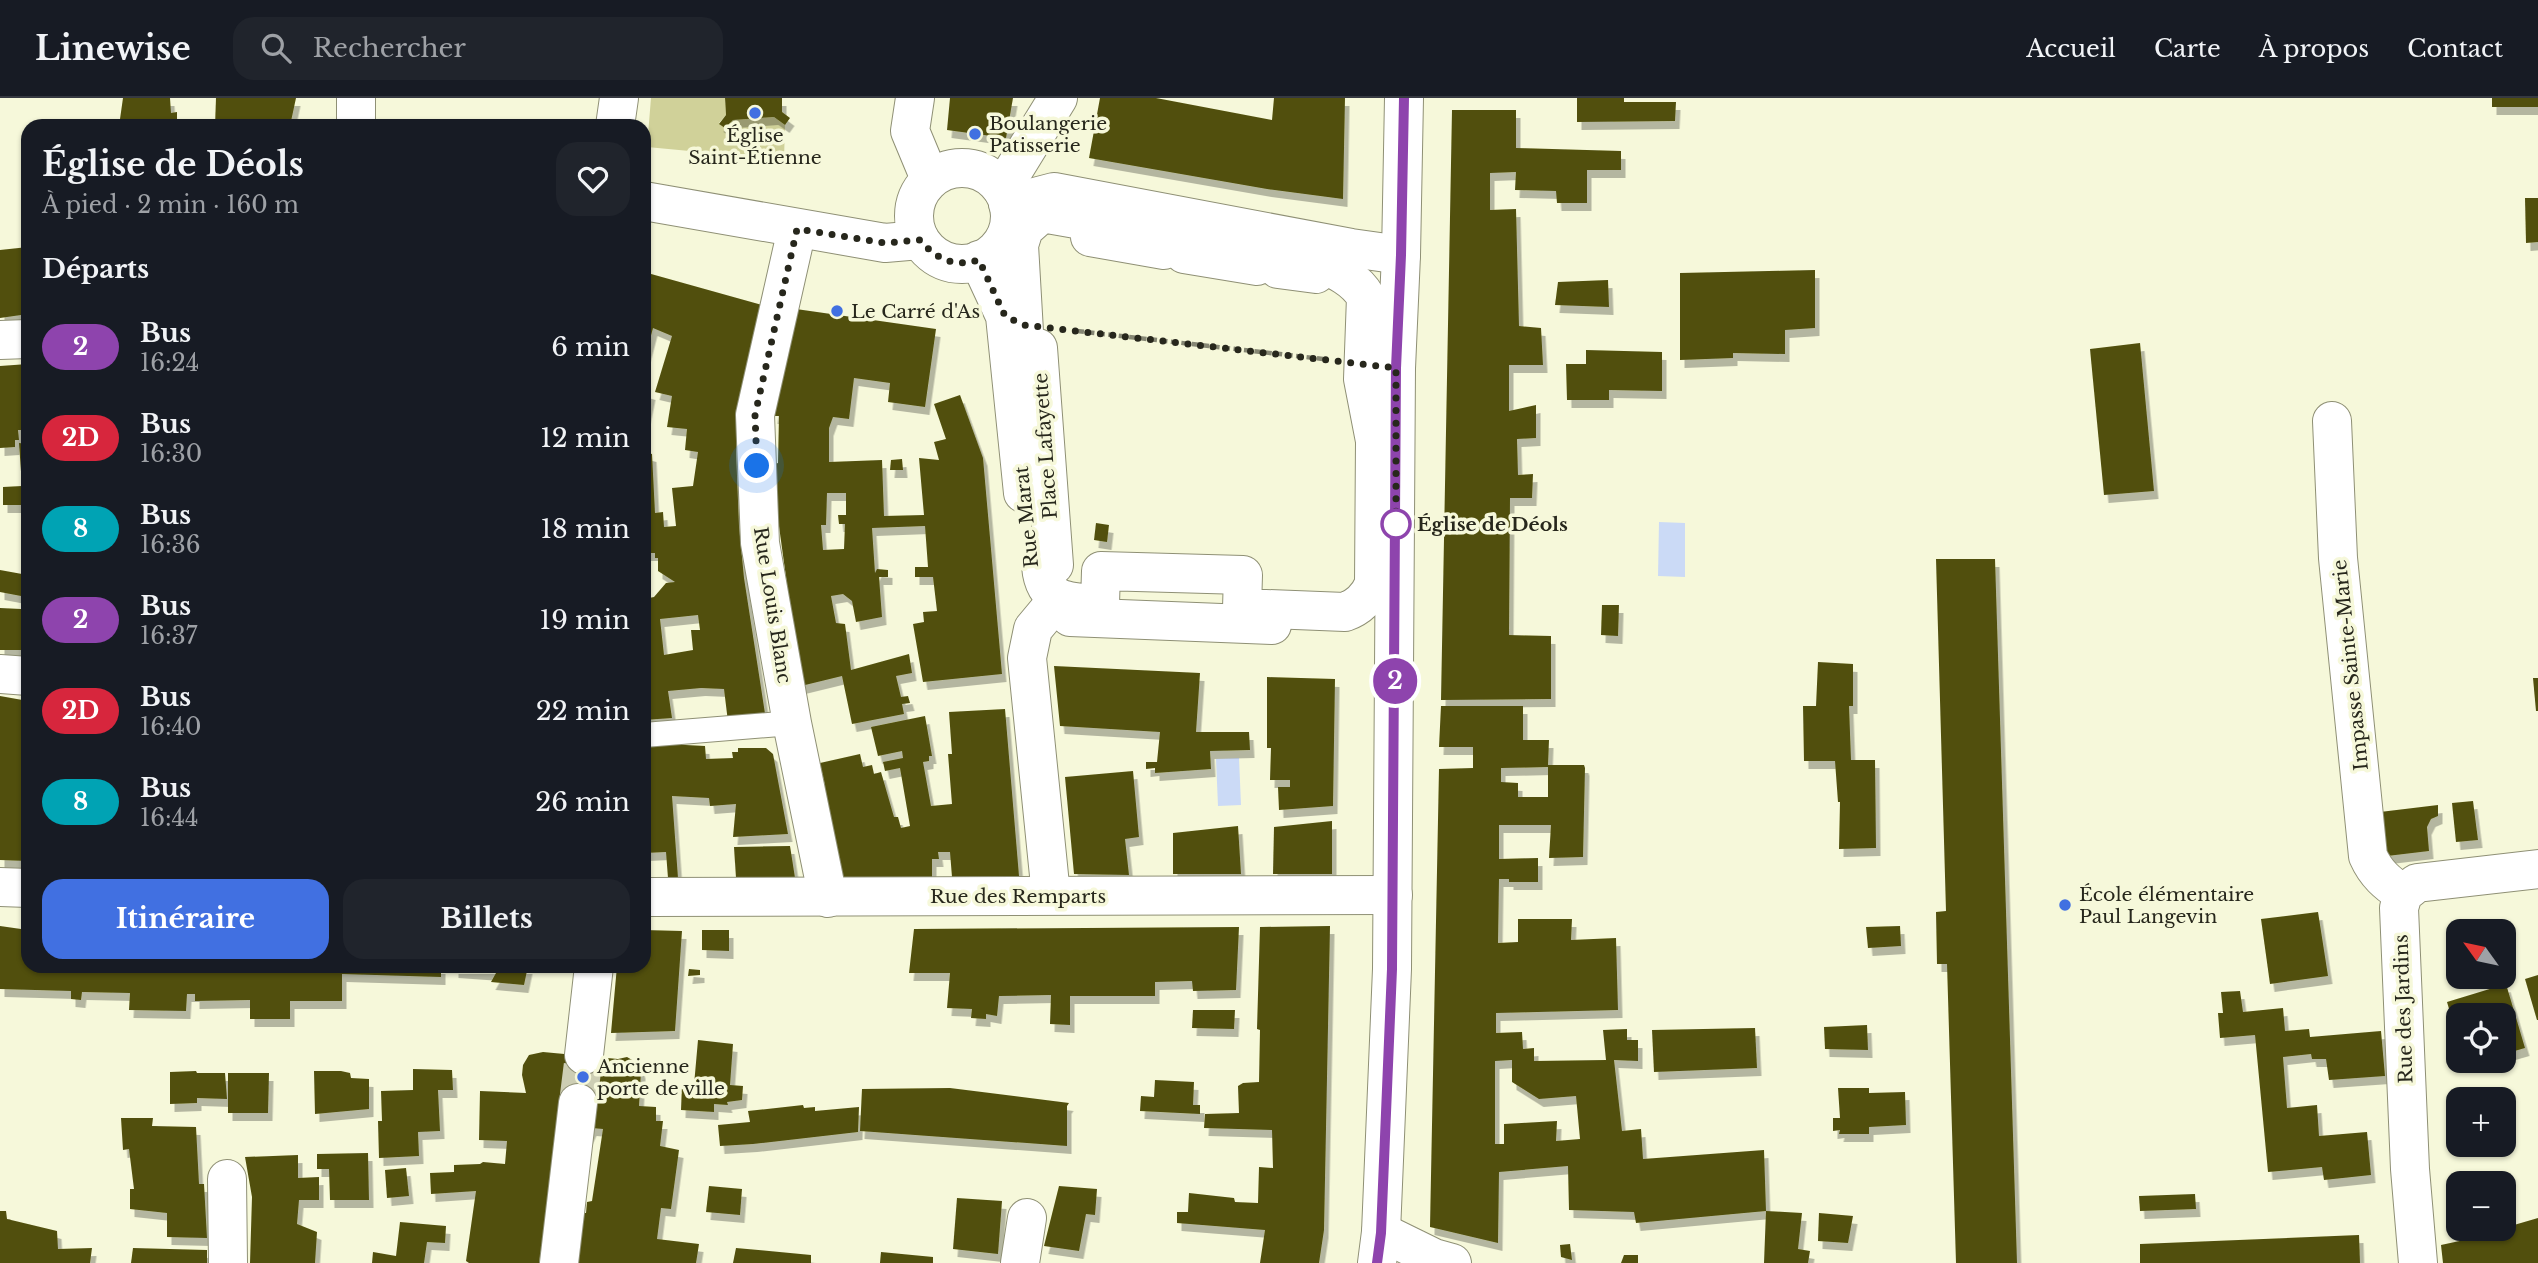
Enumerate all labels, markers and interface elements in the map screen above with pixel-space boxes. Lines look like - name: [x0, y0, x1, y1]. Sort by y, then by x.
- search box: [233, 17, 723, 80]
- text: Linewise: [35, 28, 191, 69]
- icon: search: [257, 29, 295, 67]
- text: Rechercher: [313, 32, 466, 64]
- text: Accueil: [2026, 34, 2116, 63]
- text: Carte: [2154, 34, 2221, 63]
- text: À propos: [2259, 34, 2369, 63]
- text: Contact: [2407, 34, 2503, 63]
- marker: Église Saint-Étienne: [747, 105, 763, 121]
- place label: Boulangerie Patisserie: [989, 112, 1107, 157]
- place label: Église Saint-Étienne: [688, 124, 822, 169]
- marker: Boulangerie Patisserie: [967, 126, 983, 142]
- button: heart: [556, 142, 630, 216]
- text: Église de Déols: [42, 144, 304, 185]
- text: À pied · 2 min · 160 m: [42, 191, 299, 219]
- text: Départs: [42, 253, 149, 285]
- place label: Le Carré d'As: [851, 300, 980, 323]
- marker: Le Carré d'As: [829, 303, 845, 319]
- text: Bus: [140, 317, 191, 349]
- text: 6 min: [551, 331, 630, 363]
- text: 2: [73, 332, 88, 361]
- text: 16:24: [140, 349, 199, 377]
- street label: Place Lafayette: [1029, 372, 1062, 520]
- text: Bus: [140, 408, 191, 440]
- text: 12 min: [540, 422, 630, 454]
- text: 2D: [62, 423, 99, 452]
- text: 16:30: [140, 440, 202, 468]
- your location: [739, 448, 774, 483]
- street label: Rue Marat: [1010, 464, 1043, 569]
- text: Bus: [140, 499, 191, 531]
- marker: Église de Déols: [1381, 509, 1411, 539]
- text: 18 min: [541, 513, 630, 545]
- place label: Église de Déols: [1417, 513, 1568, 536]
- text: 8: [73, 514, 88, 543]
- street label: Rue Louis Blanc: [749, 525, 796, 685]
- text: 16:36: [140, 531, 201, 559]
- street label: Impasse Sainte-Marie: [2328, 558, 2373, 772]
- text: Bus: [140, 590, 191, 622]
- text: 19 min: [540, 604, 630, 636]
- text: 2: [73, 605, 88, 634]
- text: 16:37: [140, 622, 197, 650]
- line badge: 2: [1372, 658, 1418, 704]
- text: 2: [1387, 666, 1403, 695]
- text: Bus: [140, 681, 191, 713]
- text: 22 min: [536, 695, 630, 727]
- text: 2D: [62, 696, 99, 725]
- text: 16:40: [140, 713, 201, 741]
- text: Bus: [140, 772, 191, 804]
- text: 26 min: [535, 786, 630, 818]
- text: 8: [73, 787, 88, 816]
- text: 16:44: [140, 804, 199, 832]
- button: Itinéraire: [42, 879, 329, 959]
- button: Billets: [343, 879, 630, 959]
- place label: École élémentaire Paul Langevin: [2079, 883, 2254, 928]
- street label: Rue des Remparts: [930, 885, 1106, 908]
- marker: École élémentaire Paul Langevin: [2057, 897, 2073, 913]
- north arrow: [2446, 919, 2516, 989]
- map controls: [2446, 919, 2516, 1241]
- street label: Rue des Jardins: [2389, 934, 2418, 1084]
- button: locate: [2446, 1003, 2516, 1073]
- place label: Ancienne porte de ville: [596, 1055, 725, 1100]
- marker: Ancienne porte de ville: [575, 1069, 591, 1085]
- button: +: [2446, 1087, 2516, 1157]
- button: −: [2446, 1171, 2516, 1241]

